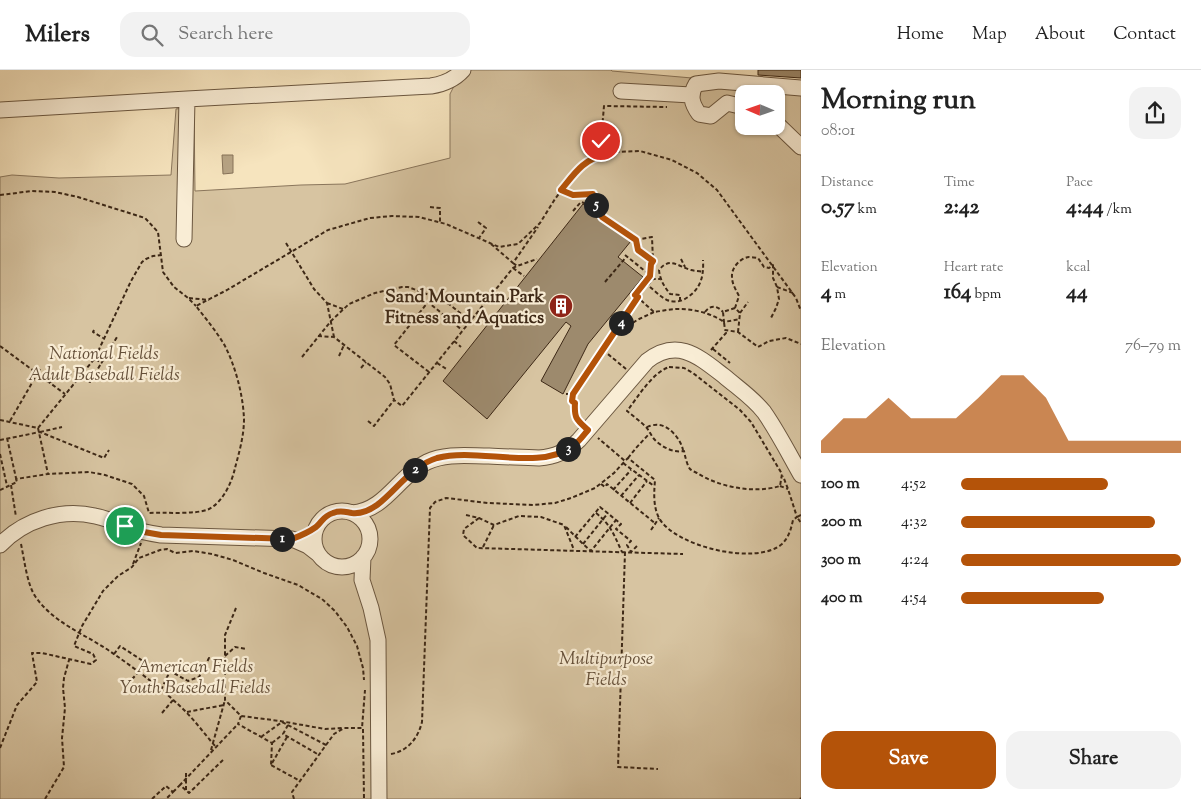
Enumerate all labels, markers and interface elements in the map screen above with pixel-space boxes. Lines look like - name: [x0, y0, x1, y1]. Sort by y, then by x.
- search box: [120, 12, 470, 57]
- text: Milers: [25, 18, 90, 52]
- icon: search: [138, 21, 166, 49]
- text: Search here: [178, 21, 273, 48]
- text: Home: [897, 22, 944, 48]
- text: Map: [972, 22, 1007, 48]
- text: About: [1035, 22, 1085, 48]
- text: Contact: [1113, 22, 1176, 48]
- text: Morning run: [821, 81, 976, 121]
- north arrow: [735, 85, 785, 135]
- map controls: [735, 85, 785, 135]
- button: share: [1129, 87, 1181, 139]
- pin: [580, 120, 622, 162]
- text: 08:01: [821, 120, 855, 143]
- icon: check: [587, 127, 615, 155]
- text: Distance: [821, 173, 874, 193]
- text: Time: [944, 173, 975, 193]
- text: Pace: [1066, 173, 1093, 193]
- pin: 5: [584, 192, 608, 218]
- text: 0.57: [821, 193, 855, 223]
- text: 2:42: [944, 193, 979, 223]
- text: 4:44: [1066, 193, 1104, 223]
- text: 5: [594, 195, 599, 215]
- text: km: [855, 200, 877, 220]
- text: /km: [1104, 200, 1132, 220]
- text: Elevation: [821, 258, 878, 278]
- text: Heart rate: [944, 258, 1003, 278]
- text: kcal: [1066, 258, 1090, 278]
- text: 4: [821, 278, 832, 308]
- text: 164: [944, 278, 971, 308]
- text: 44: [1066, 278, 1088, 308]
- place label: Sand Mountain Park Fitness and Aquatics: [385, 285, 544, 332]
- text: m: [832, 285, 846, 305]
- text: bpm: [971, 285, 1001, 305]
- building icon: Sand Mountain Park Fitness and Aquatics: [548, 293, 574, 319]
- pin: 4: [608, 310, 634, 336]
- text: 4: [618, 313, 625, 333]
- text: Elevation: [821, 335, 886, 358]
- text: 76–79 m: [1125, 335, 1181, 358]
- park label: National Fields Adult Baseball Fields: [28, 342, 180, 389]
- pin: 3: [556, 436, 580, 462]
- text: 3: [566, 439, 571, 459]
- pin: 2: [402, 458, 428, 482]
- text: 2: [412, 460, 419, 480]
- text: 100 m: [821, 473, 860, 496]
- text: 4:52: [901, 473, 926, 496]
- pin: [104, 505, 146, 547]
- text: 200 m: [821, 511, 862, 534]
- text: 4:32: [901, 511, 927, 534]
- icon: arrive: [111, 512, 139, 540]
- pin: 1: [270, 526, 294, 552]
- text: 1: [280, 529, 285, 549]
- text: 300 m: [821, 549, 861, 572]
- text: 4:24: [901, 549, 929, 572]
- text: 400 m: [821, 587, 863, 610]
- text: 4:54: [901, 587, 927, 610]
- park label: Multipurpose Fields: [559, 647, 653, 694]
- park label: American Fields Youth Baseball Fields: [119, 655, 271, 702]
- button: Save: [821, 731, 996, 789]
- button: Share: [1006, 731, 1181, 789]

